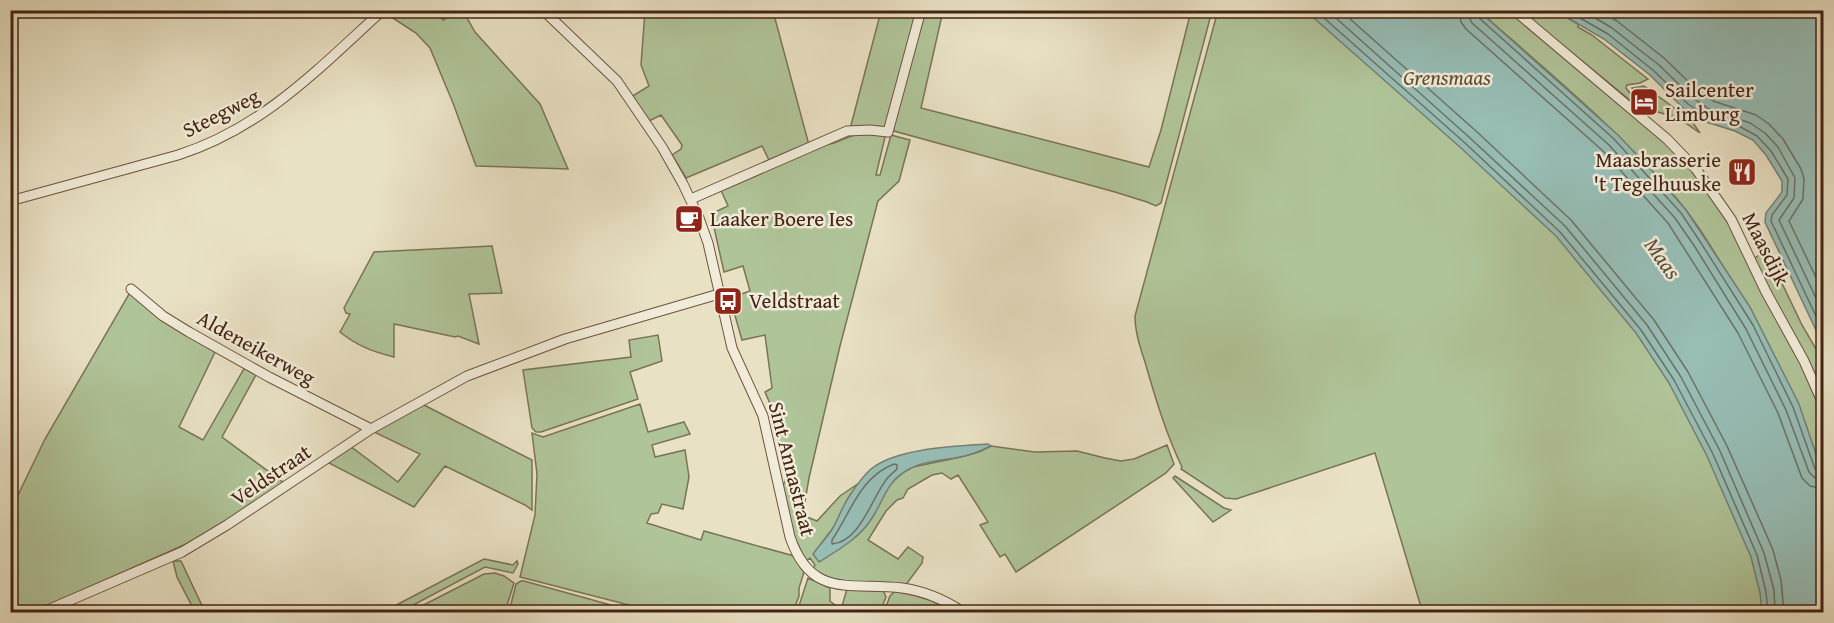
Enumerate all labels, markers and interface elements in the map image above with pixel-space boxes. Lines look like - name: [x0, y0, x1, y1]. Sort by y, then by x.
- park label: Grensmaas: [1403, 62, 1491, 93]
- place label: Sailcenter Limburg: [1665, 74, 1754, 129]
- street label: Steegweg: [177, 80, 265, 145]
- hotel icon: Sailcenter Limburg: [1628, 86, 1660, 118]
- place label: Maasbrasserie 't Tegelhuuske: [1594, 144, 1721, 199]
- restaurant icon: Maasbrasserie 't Tegelhuuske: [1726, 156, 1758, 188]
- cafe icon: Laaker Boere Ies: [673, 203, 705, 235]
- place label: Laaker Boere Ies: [710, 203, 853, 234]
- street label: Maasdijk: [1735, 207, 1798, 291]
- water label: Maas: [1637, 230, 1689, 286]
- bus stop icon: Veldstraat: [712, 285, 744, 317]
- place label: Veldstraat: [749, 285, 841, 316]
- street label: Aldeneikerweg: [192, 302, 321, 393]
- street label: Sint Annastraat: [761, 398, 824, 540]
- street label: Veldstraat: [224, 436, 318, 513]

